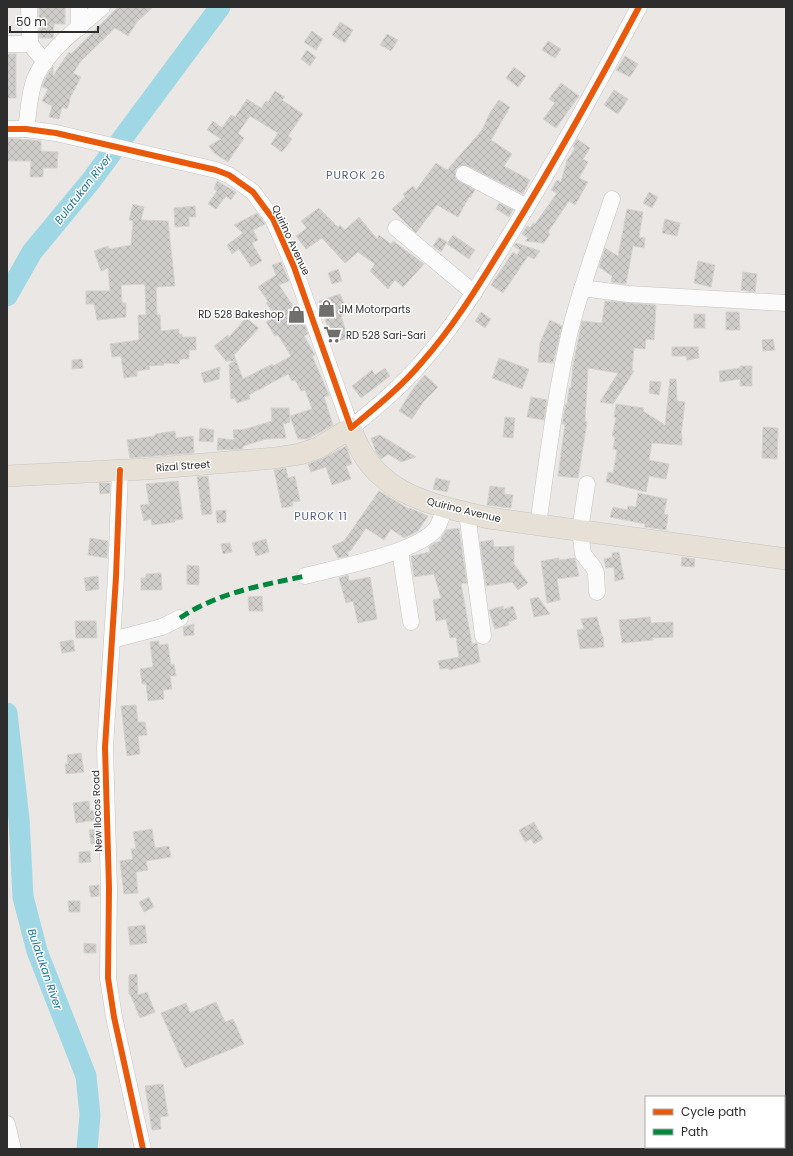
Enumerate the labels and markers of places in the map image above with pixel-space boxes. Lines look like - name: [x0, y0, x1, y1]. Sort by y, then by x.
- shop icon: JM Motorparts: [316, 299, 336, 319]
- place label: JM Motorparts: [339, 302, 410, 317]
- shop icon: RD 528 Bakeshop: [287, 304, 307, 324]
- place label: RD 528 Bakeshop: [198, 307, 284, 322]
- supermarket icon: RD 528 Sari-Sari: [323, 325, 343, 345]
- place label: RD 528 Sari-Sari: [346, 328, 426, 343]

